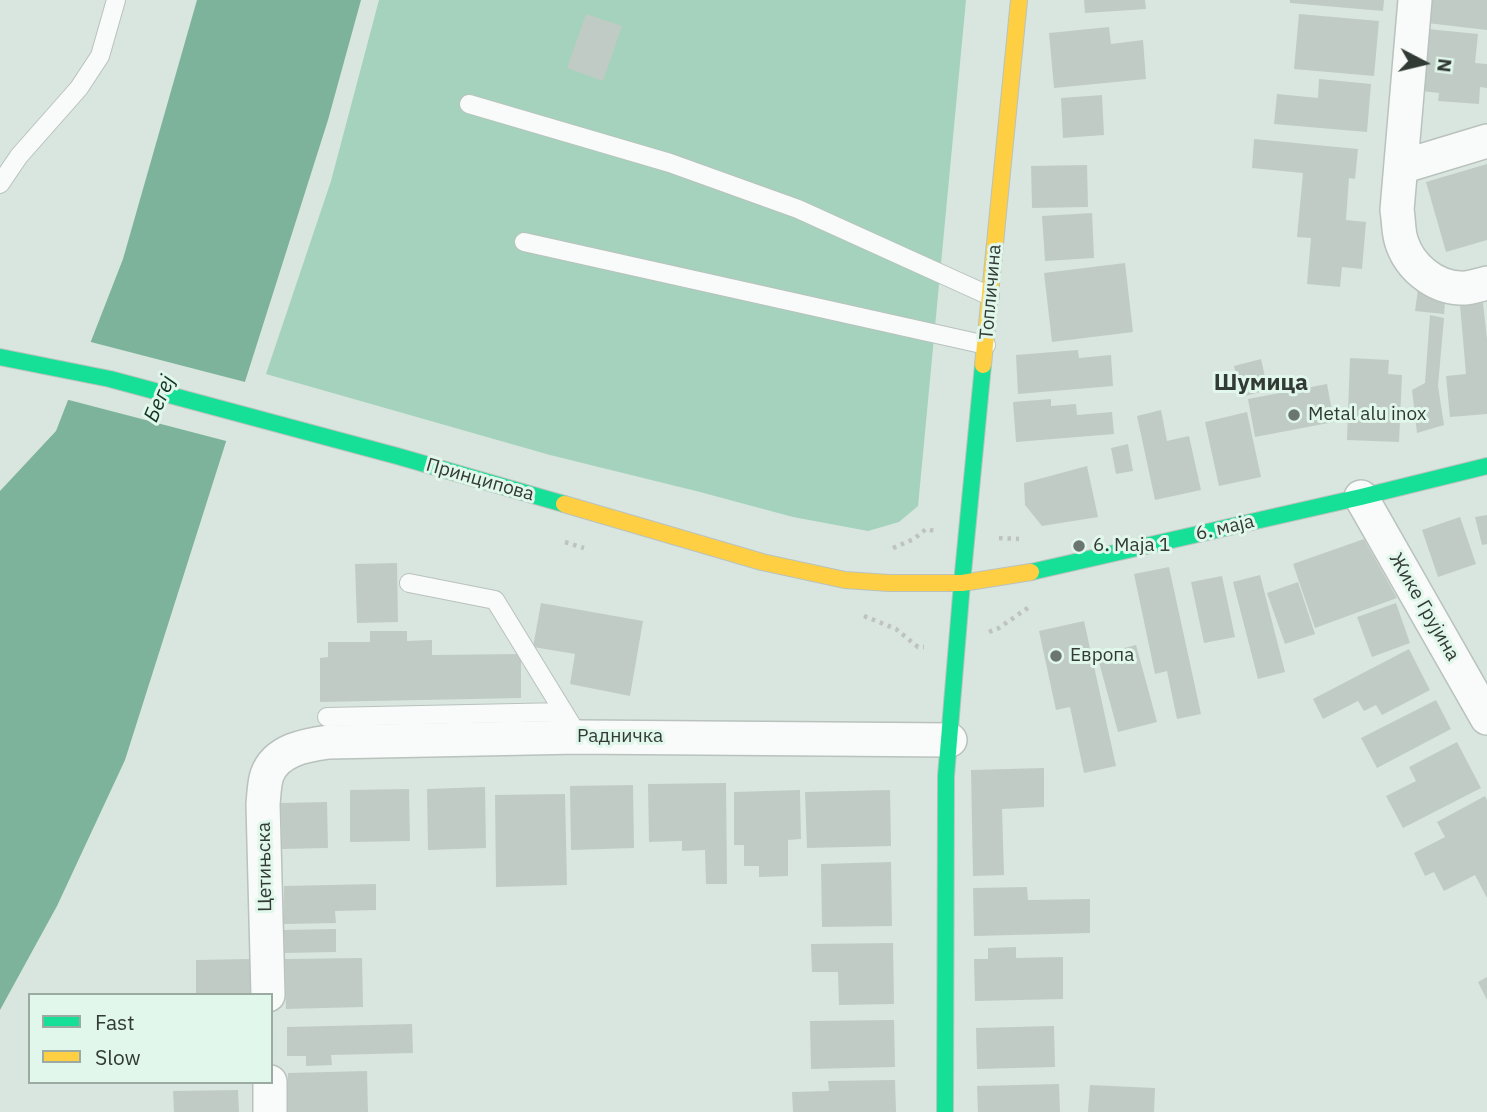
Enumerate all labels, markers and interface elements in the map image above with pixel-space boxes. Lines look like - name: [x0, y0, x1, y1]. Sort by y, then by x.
- north arrow: [1389, 28, 1459, 98]
- text: N: [1432, 57, 1458, 74]
- street label: Топличина: [975, 243, 1007, 341]
- district label: Шумица: [1214, 369, 1308, 397]
- water label: Бегеј: [139, 372, 181, 426]
- place label: Metal alu inox: [1308, 404, 1427, 426]
- marker: Metal alu inox: [1286, 407, 1302, 423]
- street label: Принципова: [423, 454, 537, 506]
- street label: 6. маја: [1194, 510, 1256, 546]
- place label: 6. Маја 1: [1093, 535, 1170, 557]
- marker: 6. Маја 1: [1071, 538, 1087, 554]
- street label: Жике Грујина: [1384, 549, 1464, 665]
- place label: Европа: [1070, 645, 1134, 667]
- marker: Европа: [1048, 648, 1064, 664]
- street label: Радничка: [577, 726, 663, 748]
- street label: Цетињска: [253, 822, 277, 912]
- legend: [28, 993, 273, 1084]
- text: Fast: [95, 1008, 135, 1036]
- text: Slow: [95, 1043, 141, 1071]

